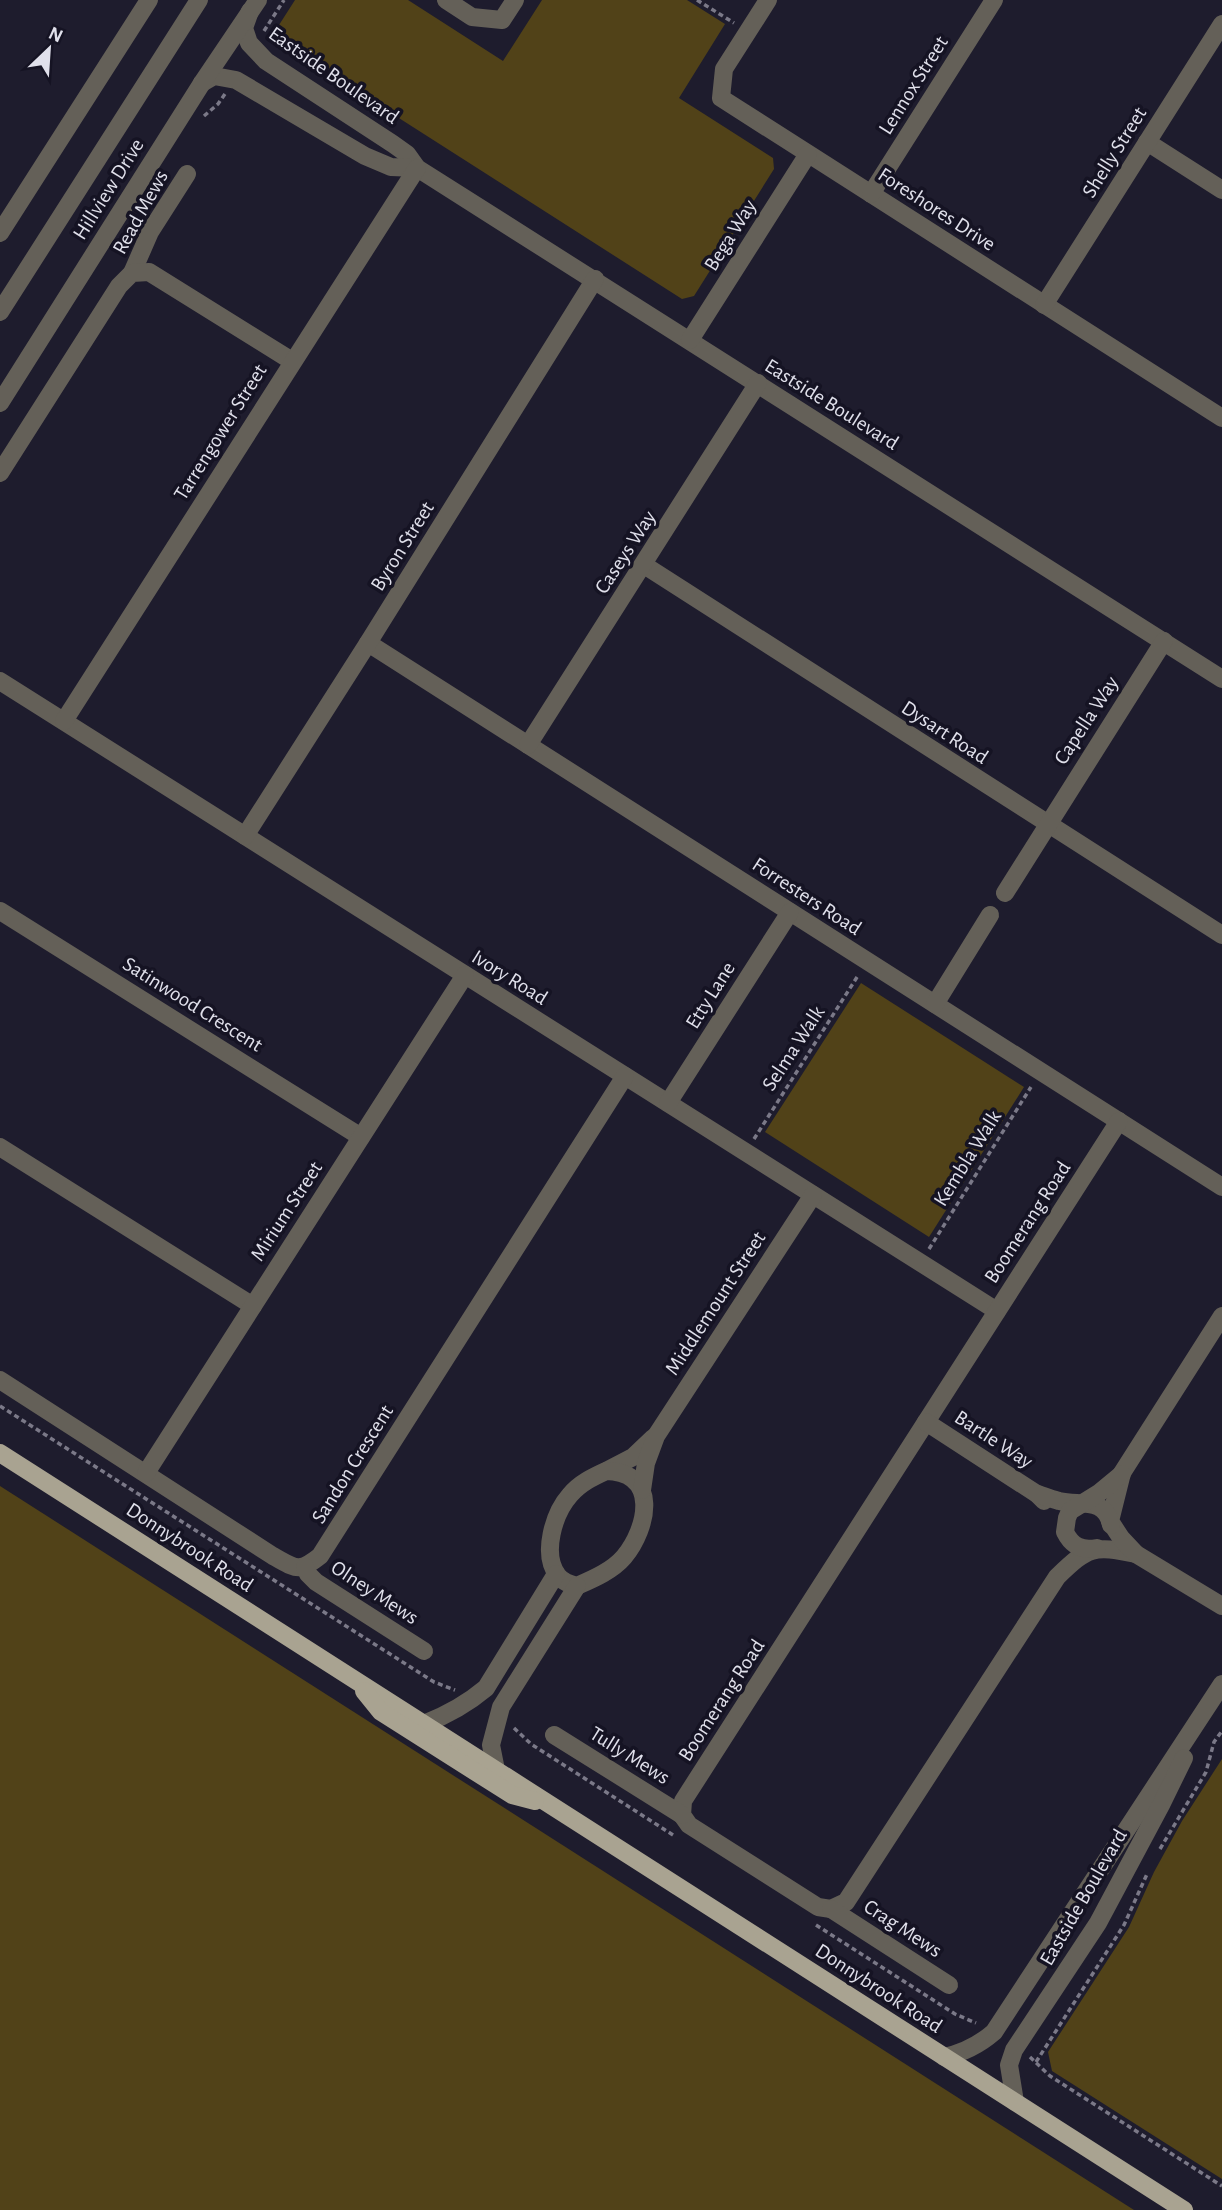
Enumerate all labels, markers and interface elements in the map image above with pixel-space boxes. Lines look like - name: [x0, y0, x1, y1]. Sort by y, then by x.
- north arrow: [14, 14, 84, 84]
- street label: Eastside Boulevard: [265, 23, 403, 128]
- text: N: [46, 24, 66, 46]
- street label: Lennox Street: [875, 32, 952, 138]
- street label: Shelly Street: [1078, 103, 1151, 201]
- street label: Hillview Drive: [69, 135, 148, 243]
- street label: Foreshores Drive: [874, 164, 999, 255]
- street label: Read Mews: [109, 167, 172, 258]
- street label: Bega Way: [700, 196, 760, 275]
- street label: Eastside Boulevard: [761, 355, 902, 454]
- street label: Tarrengower Street: [170, 360, 271, 504]
- street label: Byron Street: [367, 498, 438, 595]
- street label: Caseys Way: [591, 507, 660, 598]
- street label: Capella Way: [1050, 672, 1123, 768]
- street label: Dysart Road: [898, 697, 992, 768]
- street label: Forresters Road: [748, 853, 865, 939]
- street label: Ivory Road: [468, 946, 551, 1009]
- street label: Satinwood Crescent: [119, 953, 266, 1056]
- street label: Etty Lane: [682, 958, 739, 1032]
- street label: Selma Walk: [758, 1002, 829, 1094]
- street label: Kembla Walk: [930, 1106, 1005, 1210]
- street label: Mirium Street: [247, 1158, 326, 1265]
- street label: Boomerang Road: [980, 1158, 1075, 1287]
- street label: Middlemount Street: [661, 1228, 770, 1379]
- street label: Sandon Crescent: [308, 1401, 397, 1527]
- street label: Bartle Way: [951, 1406, 1037, 1472]
- street label: Donnybrook Road: [123, 1499, 257, 1596]
- street label: Olney Mews: [327, 1557, 422, 1628]
- street label: Boomerang Road: [674, 1636, 769, 1765]
- street label: Tully Mews: [586, 1723, 673, 1788]
- street label: Eastside Boulevard: [1036, 1825, 1131, 1969]
- street label: Crag Mews: [860, 1896, 945, 1961]
- street label: Donnybrook Road: [812, 1940, 946, 2037]

